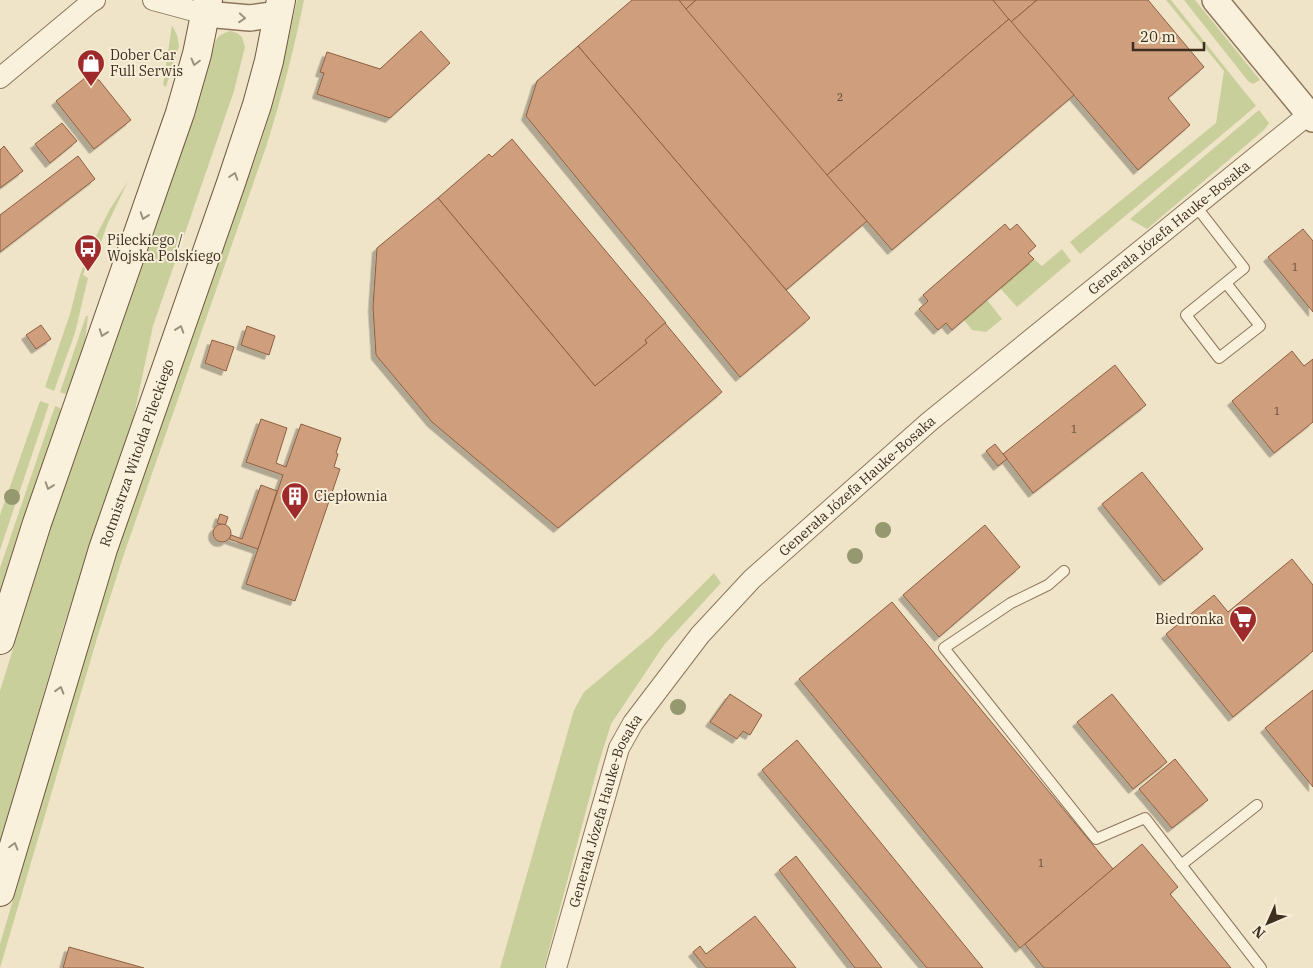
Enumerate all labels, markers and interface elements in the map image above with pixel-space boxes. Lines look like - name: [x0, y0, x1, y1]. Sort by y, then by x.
- one-way arrow: [238, 12, 246, 23]
- scale bar: [1133, 20, 1204, 52]
- text: 20 m: [1140, 27, 1176, 46]
- place label: Dober Car Full Serwis: [110, 46, 183, 80]
- shop icon: Dober Car Full Serwis: [76, 48, 106, 87]
- one-way arrow: [190, 57, 200, 65]
- house number: 2: [837, 90, 843, 104]
- street label: Generała Józefa Hauke-Bosaka: [1084, 156, 1254, 299]
- one-way arrow: [228, 172, 238, 180]
- one-way arrow: [140, 211, 150, 220]
- place label: Pileckiego / Wojska Polskiego: [107, 231, 221, 265]
- bus stop icon: Pileckiego / Wojska Polskiego: [73, 233, 103, 272]
- house number: 1: [1292, 260, 1298, 274]
- one-way arrow: [174, 325, 184, 334]
- one-way arrow: [99, 328, 109, 337]
- street label: Rotmistrza Witolda Pileckiego: [96, 356, 178, 549]
- house number: 1: [1274, 404, 1280, 418]
- street label: Generała Józefa Hauke-Bosaka: [775, 411, 939, 560]
- house number: 1: [1071, 422, 1077, 436]
- building icon: Ciepłownia: [280, 481, 310, 520]
- one-way arrow: [45, 482, 55, 490]
- place label: Ciepłownia: [314, 487, 388, 505]
- supermarket icon: Biedronka: [1228, 604, 1258, 643]
- place label: Biedronka: [1155, 610, 1224, 628]
- one-way arrow: [55, 686, 65, 695]
- street label: Generała Józefa Hauke-Bosaka: [565, 710, 646, 910]
- one-way arrow: [8, 842, 18, 850]
- house number: 1: [1038, 856, 1044, 870]
- north arrow: [1243, 898, 1293, 948]
- text: N: [1249, 922, 1269, 942]

